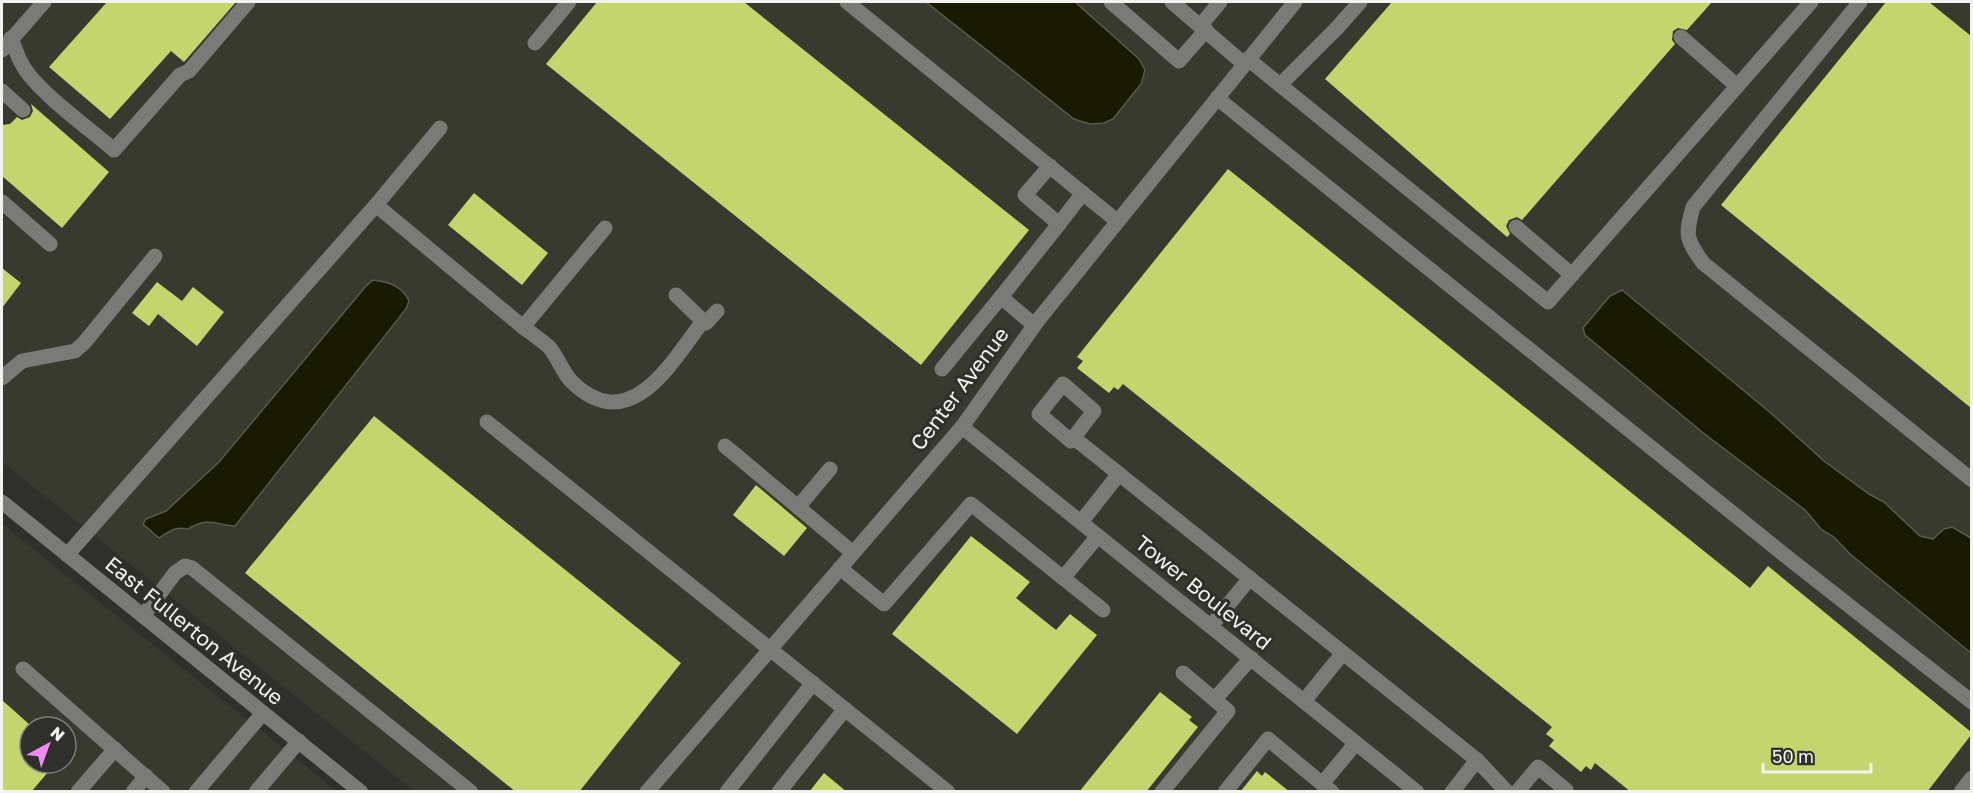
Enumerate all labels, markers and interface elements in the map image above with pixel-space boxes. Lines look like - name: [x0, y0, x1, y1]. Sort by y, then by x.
- street label: Center Avenue: [904, 322, 1014, 455]
- street label: Tower Boulevard: [1130, 529, 1277, 655]
- street label: East Fullerton Avenue: [100, 550, 289, 710]
- north arrow: [18, 715, 78, 775]
- text: N: [47, 722, 69, 745]
- scale bar: [1763, 736, 1871, 774]
- text: 50 m: [1772, 745, 1814, 767]

